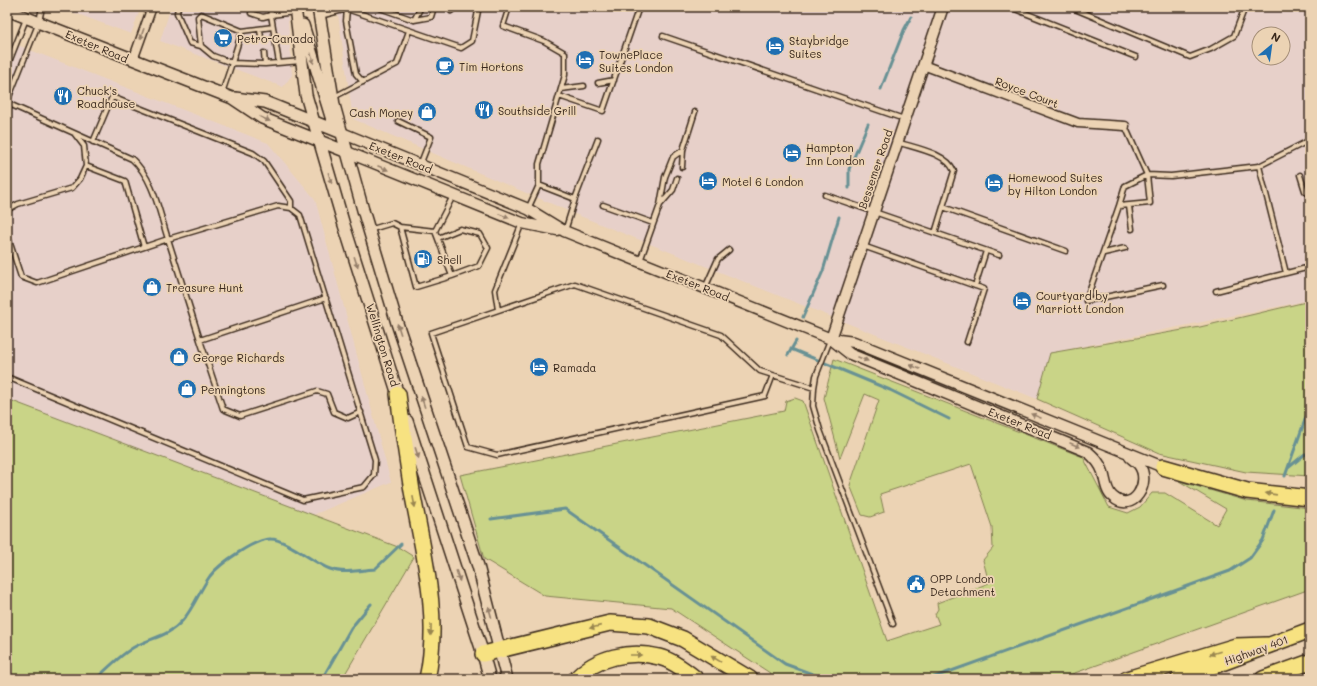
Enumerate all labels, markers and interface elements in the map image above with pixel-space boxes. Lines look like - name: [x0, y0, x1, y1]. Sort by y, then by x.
- street label: Exeter Road: [63, 26, 131, 66]
- north arrow: [1251, 26, 1291, 66]
- supermarket icon: Petro-Canada: [212, 27, 234, 49]
- one-way arrow: [139, 28, 145, 40]
- text: N: [1269, 28, 1283, 45]
- place label: Petro-Canada: [237, 31, 314, 46]
- place label: Staybridge Suites: [789, 33, 849, 61]
- hotel icon: Staybridge Suites: [764, 35, 786, 57]
- place label: TownePlace Suites London: [599, 47, 673, 75]
- hotel icon: TownePlace Suites London: [574, 49, 596, 71]
- one-way arrow: [309, 52, 315, 64]
- cafe icon: Tim Hortons: [434, 55, 456, 77]
- place label: Tim Hortons: [459, 59, 523, 74]
- street label: Royce Court: [993, 73, 1061, 111]
- place label: Chuck's Roadhouse: [77, 83, 135, 111]
- restaurant icon: Chuck's Roadhouse: [52, 85, 74, 107]
- restaurant icon: Southside Grill: [473, 99, 495, 121]
- shop icon: Cash Money: [416, 101, 438, 123]
- place label: Southside Grill: [498, 103, 576, 118]
- place label: Cash Money: [349, 105, 413, 120]
- one-way arrow: [260, 116, 271, 122]
- street label: Bessemer Road: [854, 127, 896, 211]
- street label: Exeter Road: [367, 138, 435, 176]
- place label: Hampton Inn London: [806, 140, 865, 168]
- hotel icon: Hampton Inn London: [781, 142, 803, 164]
- one-way arrow: [378, 165, 389, 171]
- hotel icon: Motel 6 London: [697, 170, 719, 192]
- place label: Homewood Suites by Hilton London: [1008, 170, 1103, 198]
- one-way arrow: [327, 172, 333, 184]
- hotel icon: Homewood Suites by Hilton London: [983, 172, 1005, 194]
- place label: Motel 6 London: [722, 174, 803, 189]
- one-way arrow: [498, 213, 510, 219]
- fuel station icon: Shell: [412, 248, 434, 270]
- place label: Shell: [437, 252, 462, 267]
- one-way arrow: [354, 257, 360, 269]
- street label: Exeter Road: [664, 266, 732, 304]
- shop icon: Treasure Hunt: [141, 276, 163, 298]
- place label: Treasure Hunt: [166, 280, 243, 295]
- place label: Courtyard by Marriott London: [1036, 288, 1124, 316]
- hotel icon: Courtyard by Marriott London: [1011, 290, 1033, 312]
- street label: Wellington Road: [363, 302, 403, 388]
- one-way arrow: [396, 323, 402, 335]
- shop icon: George Richards: [168, 346, 190, 368]
- place label: George Richards: [193, 350, 285, 365]
- hotel icon: Ramada: [528, 356, 550, 378]
- one-way arrow: [858, 357, 870, 363]
- place label: Ramada: [553, 360, 596, 375]
- one-way arrow: [909, 364, 921, 370]
- shop icon: Penningtons: [176, 378, 198, 400]
- place label: Penningtons: [201, 382, 265, 397]
- one-way arrow: [420, 396, 426, 408]
- street label: Exeter Road: [986, 404, 1054, 442]
- one-way arrow: [1029, 413, 1041, 419]
- one-way arrow: [1069, 443, 1081, 449]
- one-way arrow: [414, 447, 420, 459]
- one-way arrow: [1265, 491, 1277, 497]
- one-way arrow: [412, 496, 418, 508]
- one-way arrow: [455, 570, 461, 582]
- place label: OPP London Detachment: [930, 571, 995, 599]
- public building icon: OPP London Detachment: [905, 573, 927, 595]
- one-way arrow: [487, 606, 493, 618]
- one-way arrow: [428, 624, 434, 637]
- one-way arrow: [588, 625, 601, 631]
- street label: Highway 401: [1222, 632, 1290, 668]
- one-way arrow: [1208, 650, 1220, 656]
- one-way arrow: [630, 652, 643, 658]
- one-way arrow: [711, 655, 721, 663]

